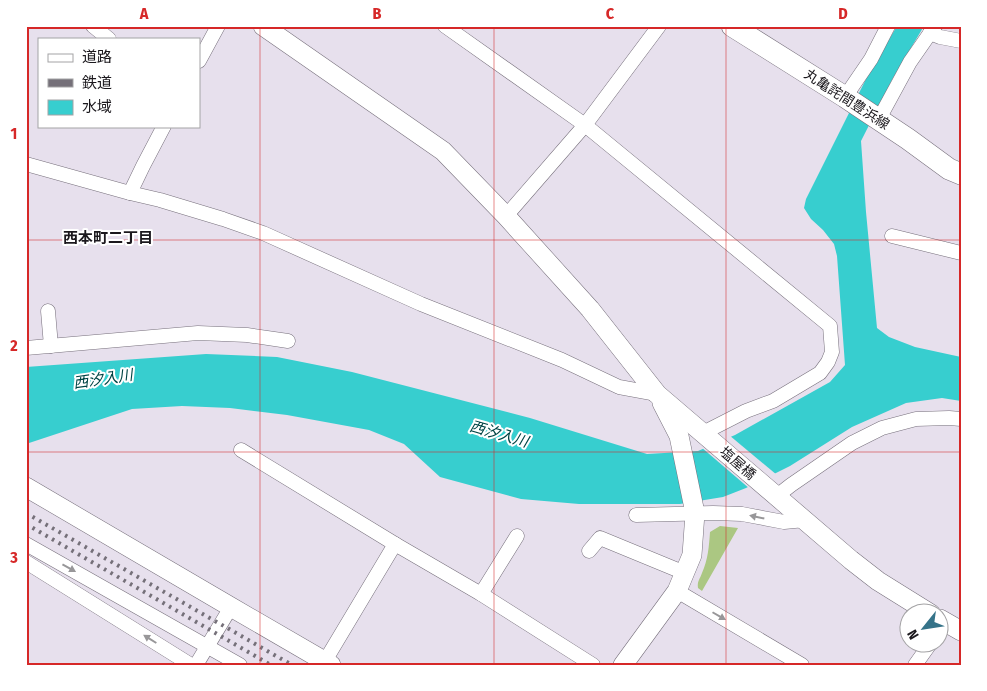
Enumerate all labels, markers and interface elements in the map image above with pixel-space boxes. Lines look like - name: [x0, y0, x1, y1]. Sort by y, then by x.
- text: A: [139, 4, 149, 23]
- text: B: [373, 4, 382, 23]
- text: C: [606, 4, 615, 23]
- text: D: [838, 4, 848, 23]
- legend: [38, 38, 200, 128]
- text: 道路: [82, 48, 112, 66]
- street label: 丸亀詫間豊浜線: [801, 66, 892, 133]
- text: 鉄道: [82, 74, 112, 92]
- text: 水域: [82, 98, 112, 116]
- text: 1: [11, 124, 17, 143]
- district label: 西本町二丁目: [63, 229, 153, 247]
- text: 2: [9, 336, 18, 355]
- water label: 西汐入川: [72, 366, 136, 392]
- water label: 西汐入川: [468, 417, 532, 451]
- street label: 塩屋橋: [716, 443, 759, 484]
- one-way arrow: [749, 513, 764, 521]
- text: 3: [9, 548, 18, 567]
- one-way arrow: [62, 563, 75, 572]
- north arrow: [900, 604, 950, 654]
- one-way arrow: [713, 612, 726, 621]
- text: N: [904, 626, 923, 642]
- one-way arrow: [143, 634, 156, 644]

